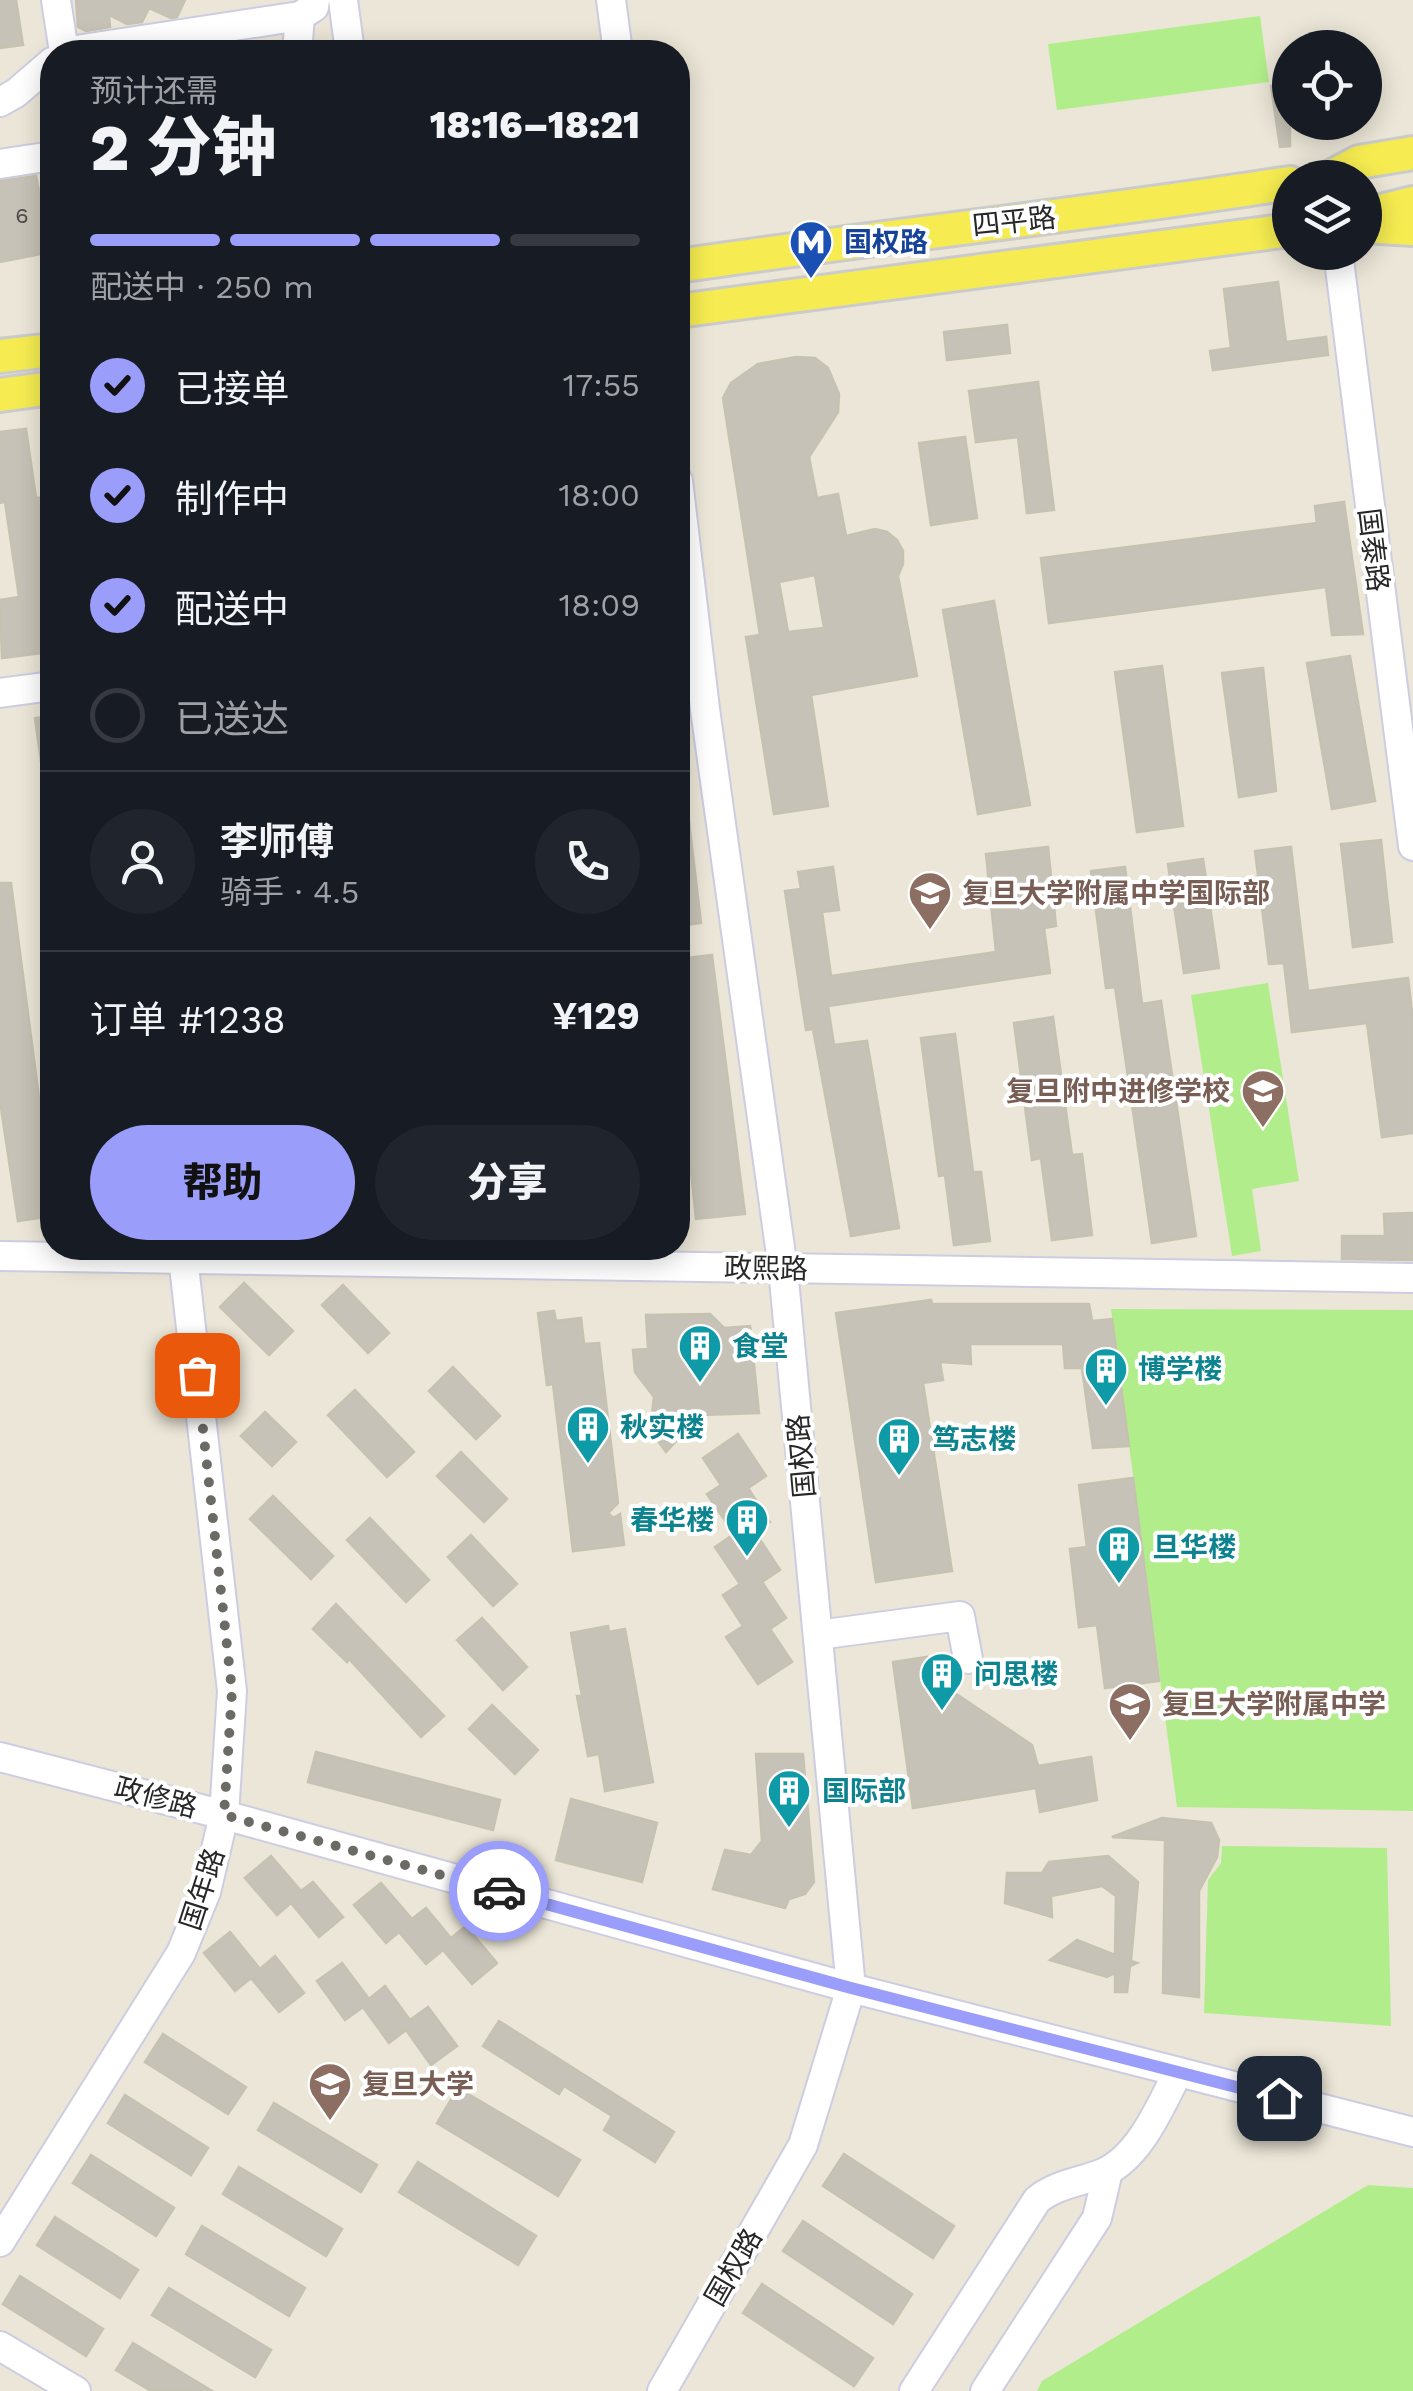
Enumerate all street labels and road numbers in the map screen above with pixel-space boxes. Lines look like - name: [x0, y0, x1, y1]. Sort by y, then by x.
- street label: 四平路: [971, 201, 1058, 242]
- street label: 国泰路: [1352, 506, 1395, 594]
- street label: 政熙路: [724, 1251, 808, 1286]
- street label: 国权路: [781, 1413, 822, 1499]
- street label: 政修路: [111, 1771, 201, 1824]
- street label: 国年路: [174, 1844, 231, 1934]
- street label: 国权路: [698, 2223, 769, 2312]

